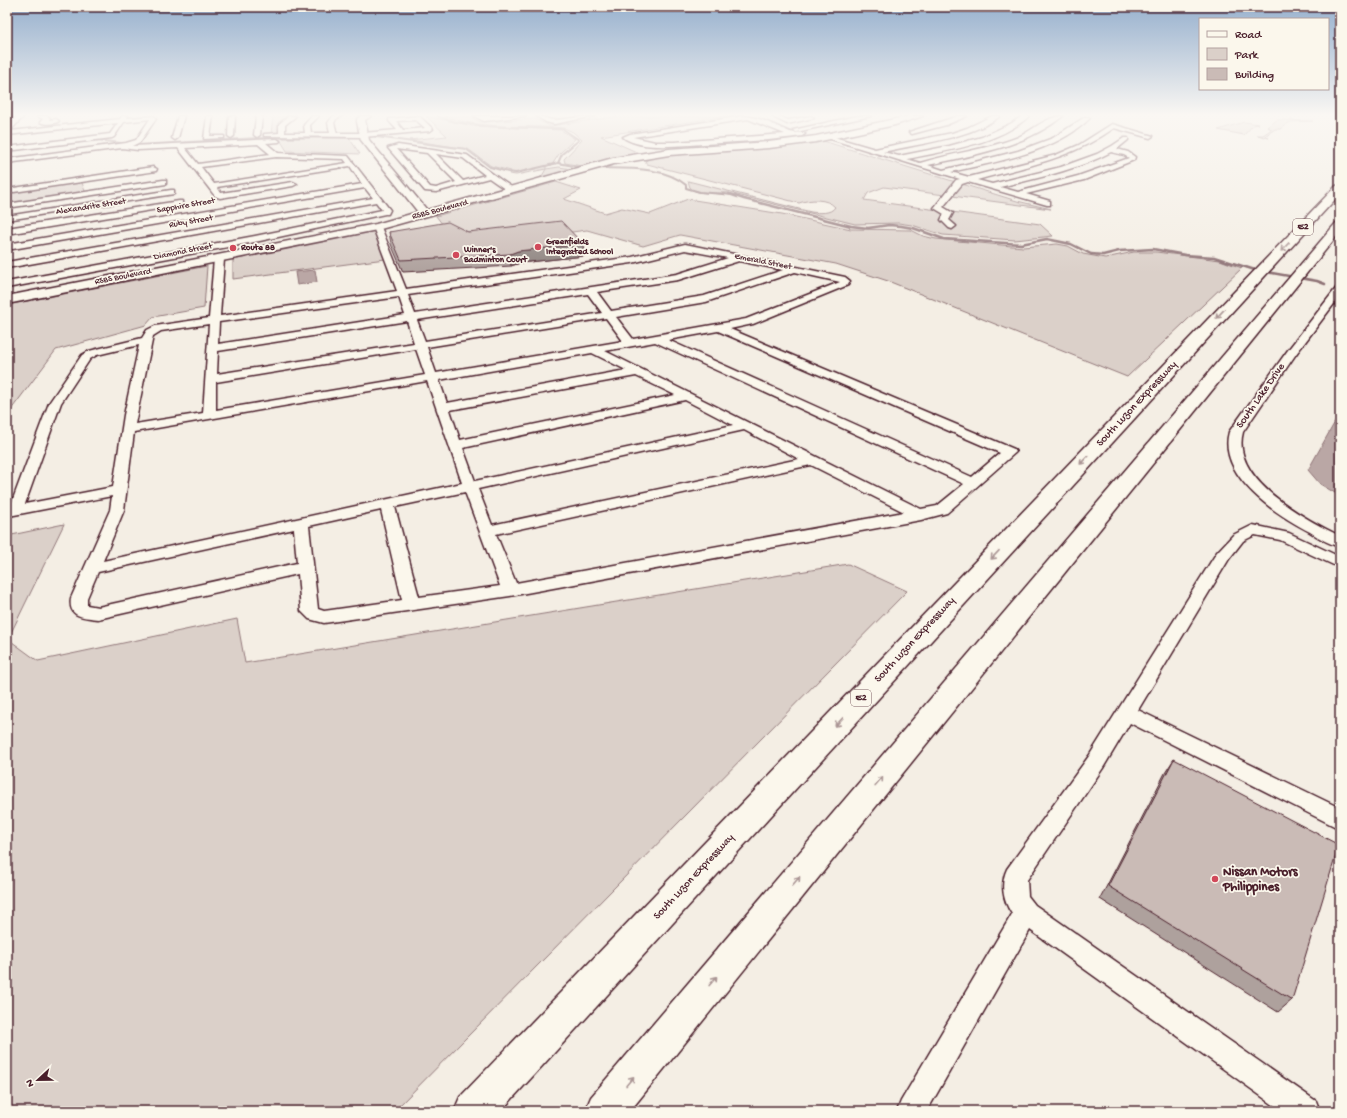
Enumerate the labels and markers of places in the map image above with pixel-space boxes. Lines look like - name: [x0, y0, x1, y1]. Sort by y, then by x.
- place label: Greenfields Integrated School: [546, 236, 613, 258]
- marker: Greenfields Integrated School: [533, 242, 543, 252]
- marker: Route 88: [228, 243, 238, 253]
- place label: Route 88: [240, 243, 275, 254]
- place label: Winner's Badminton Court: [463, 245, 528, 266]
- marker: Winner's Badminton Court: [451, 250, 461, 260]
- place label: Nissan Motors Philippines: [1222, 865, 1299, 896]
- marker: Nissan Motors Philippines: [1210, 874, 1220, 884]

